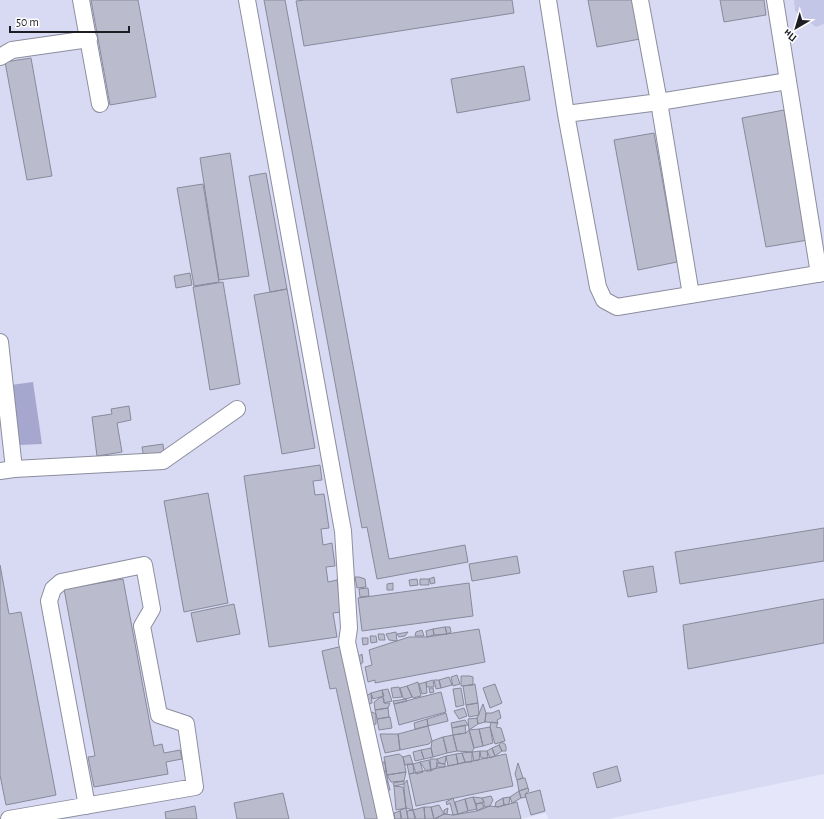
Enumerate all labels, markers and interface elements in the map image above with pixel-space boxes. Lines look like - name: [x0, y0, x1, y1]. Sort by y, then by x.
- scale bar: [10, 8, 129, 34]
- north arrow: [776, 8, 816, 48]
- text: 50 m: [16, 16, 39, 28]
- text: Пн: [781, 27, 799, 44]

